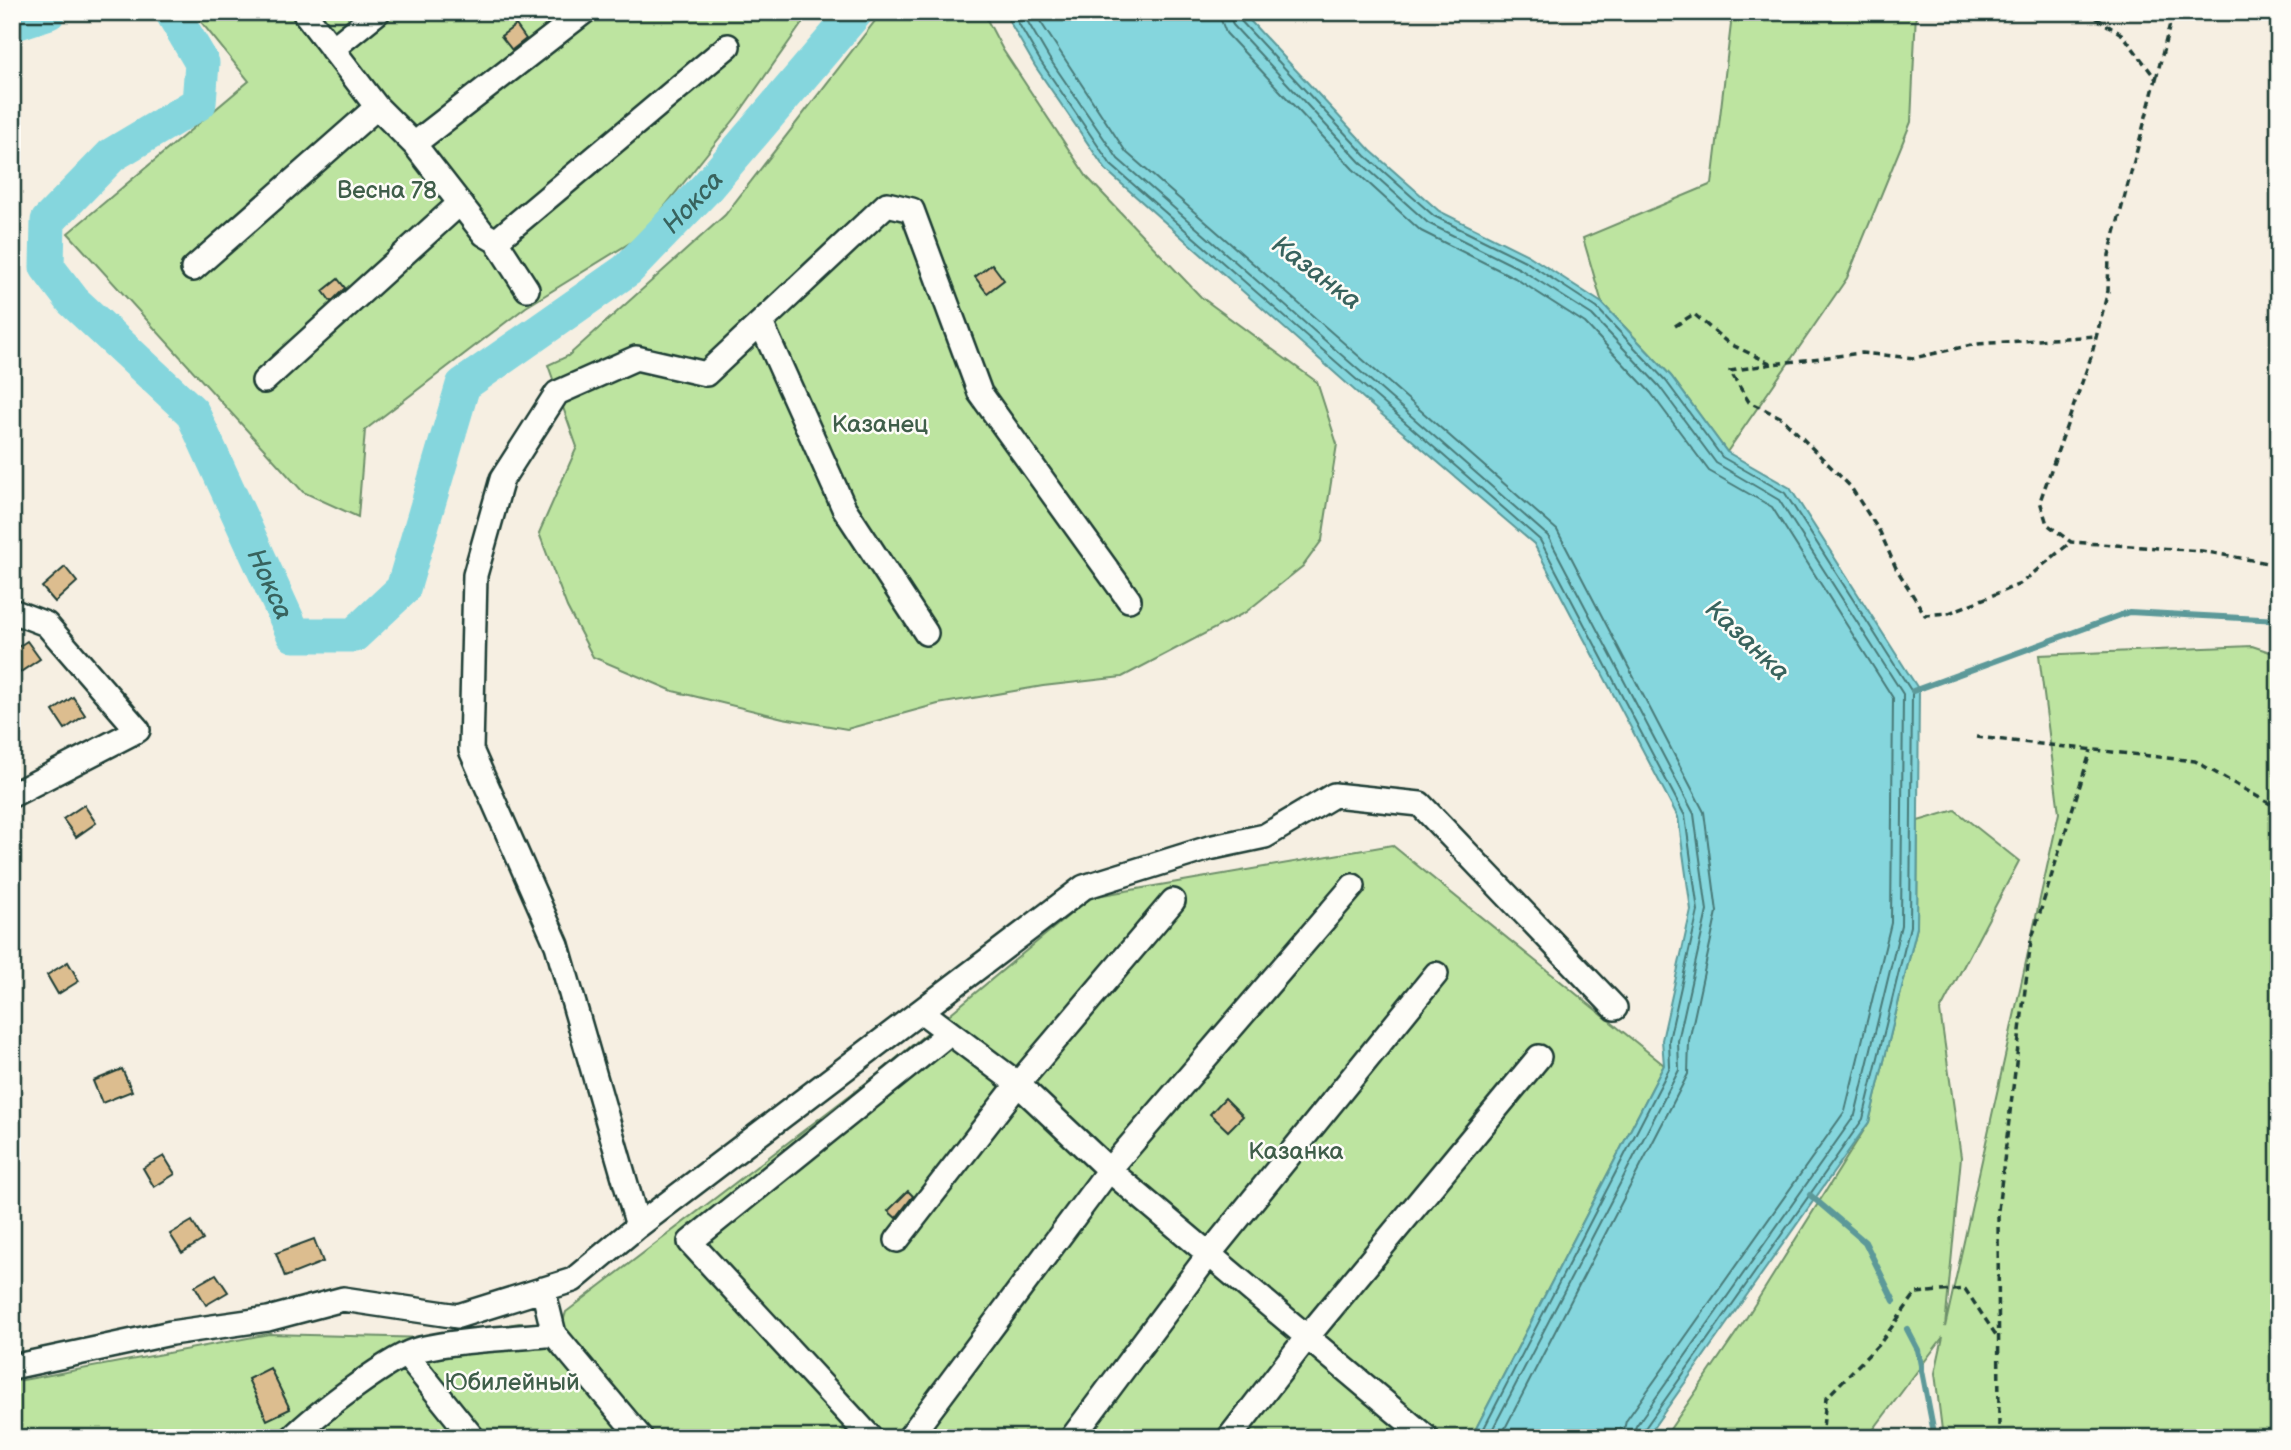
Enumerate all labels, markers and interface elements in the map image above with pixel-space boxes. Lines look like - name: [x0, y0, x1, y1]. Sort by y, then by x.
- water label: Нокса: [657, 165, 731, 241]
- park label: Весна 78: [337, 176, 437, 205]
- water label: Казанка: [1265, 230, 1367, 317]
- park label: Казанец: [832, 410, 928, 439]
- water label: Нокса: [240, 544, 299, 625]
- water label: Казанка: [1698, 594, 1796, 688]
- park label: Казанка: [1248, 1137, 1344, 1166]
- park label: Юбилейный: [444, 1368, 580, 1397]

